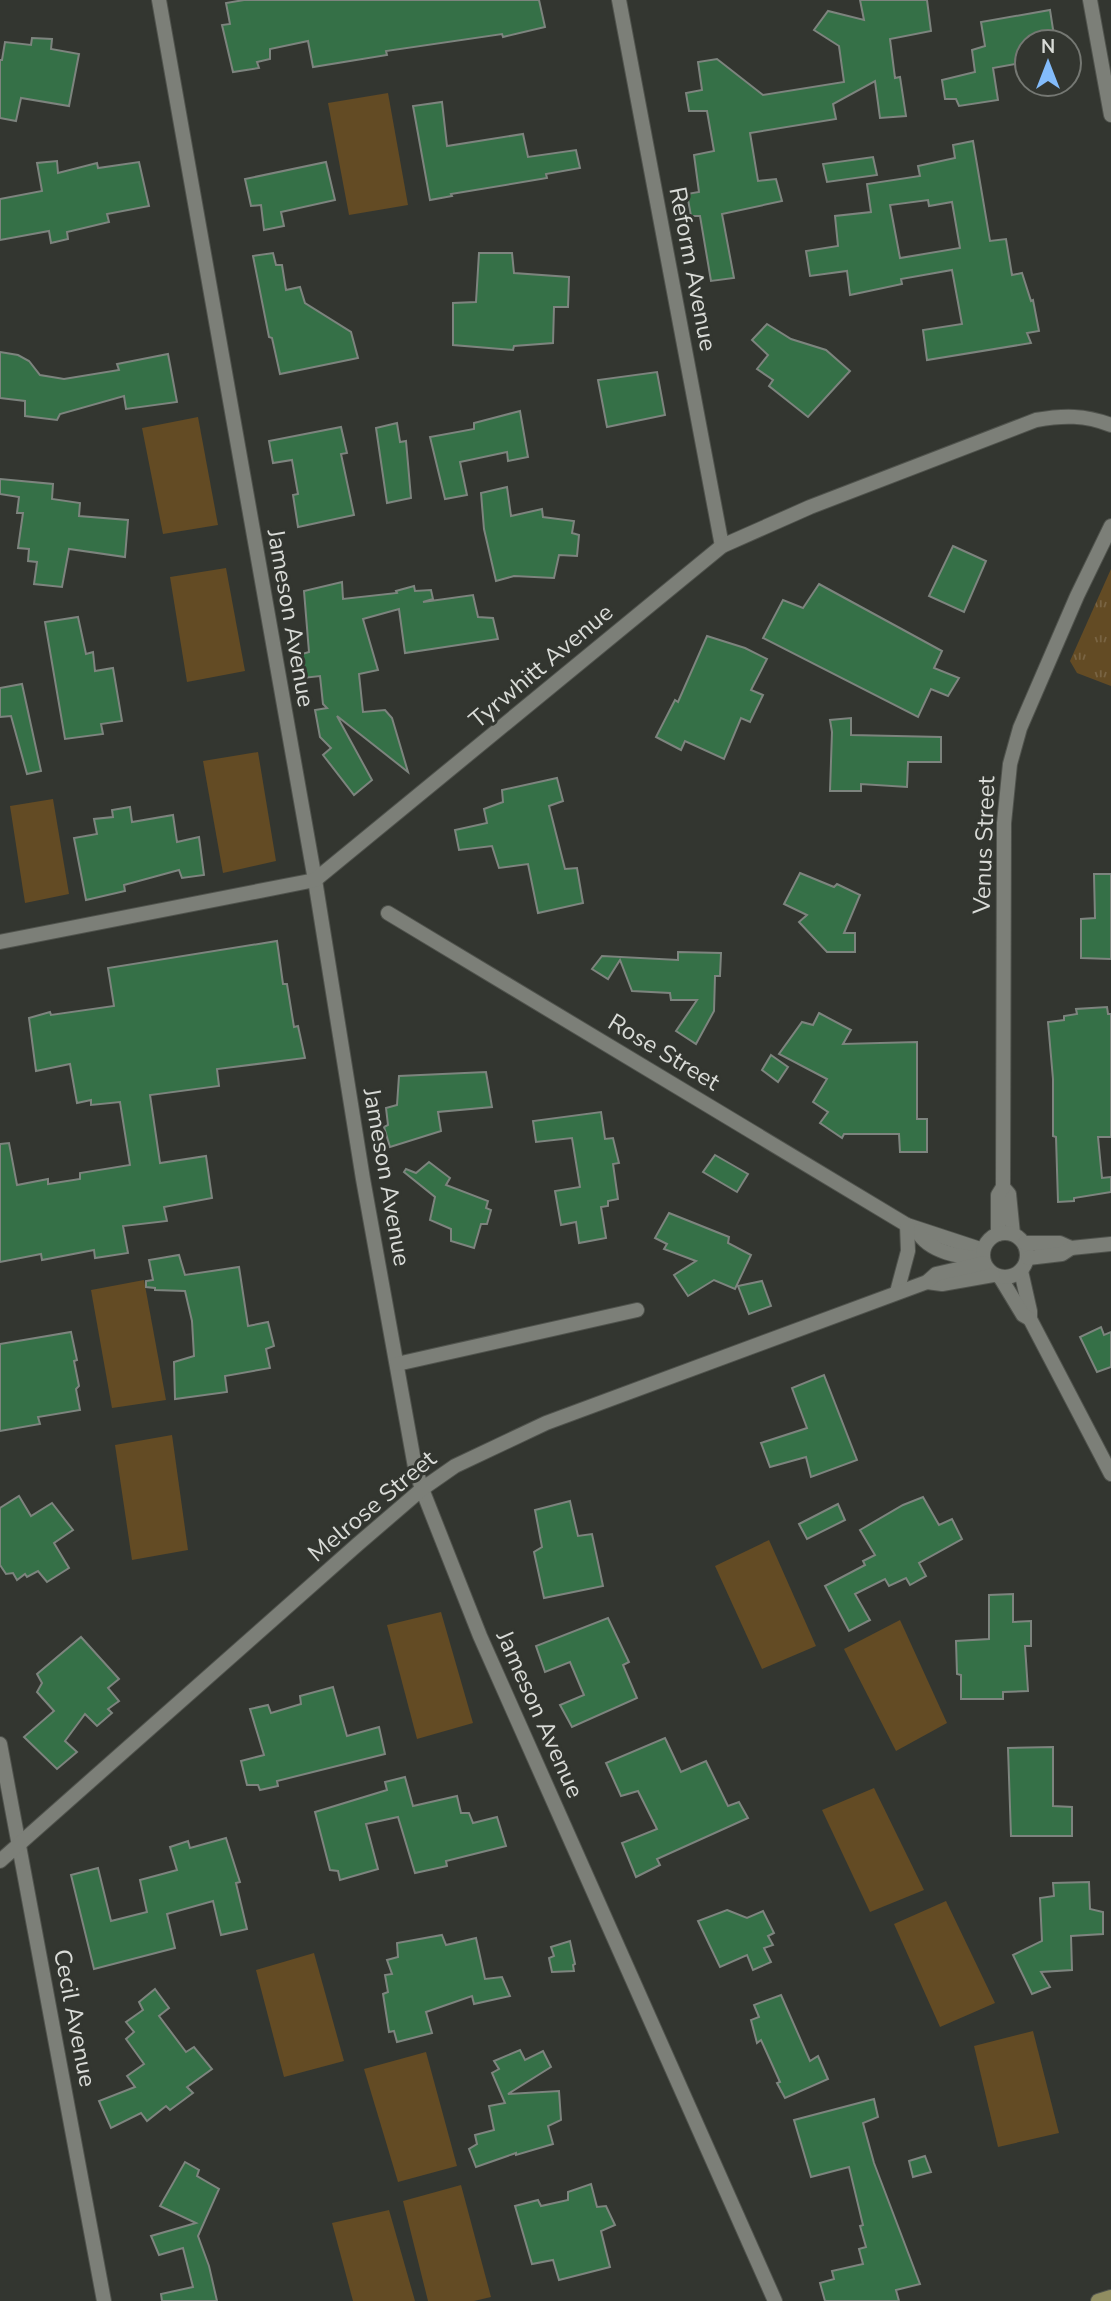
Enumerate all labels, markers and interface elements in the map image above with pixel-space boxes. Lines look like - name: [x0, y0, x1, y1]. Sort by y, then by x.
- north arrow: [1013, 28, 1083, 98]
- text: N: [1041, 34, 1055, 60]
- street label: Reform Avenue: [661, 184, 725, 354]
- street label: Jameson Avenue: [259, 526, 322, 710]
- street label: Tyrwhitt Avenue: [462, 596, 620, 736]
- street label: Venus Street: [966, 775, 1002, 916]
- street label: Rose Street: [602, 1006, 726, 1098]
- street label: Jameson Avenue: [355, 1085, 418, 1269]
- street label: Melrose Street: [301, 1443, 443, 1569]
- street label: Jameson Avenue: [488, 1624, 591, 1803]
- street label: Cecil Avenue: [46, 1946, 104, 2090]

